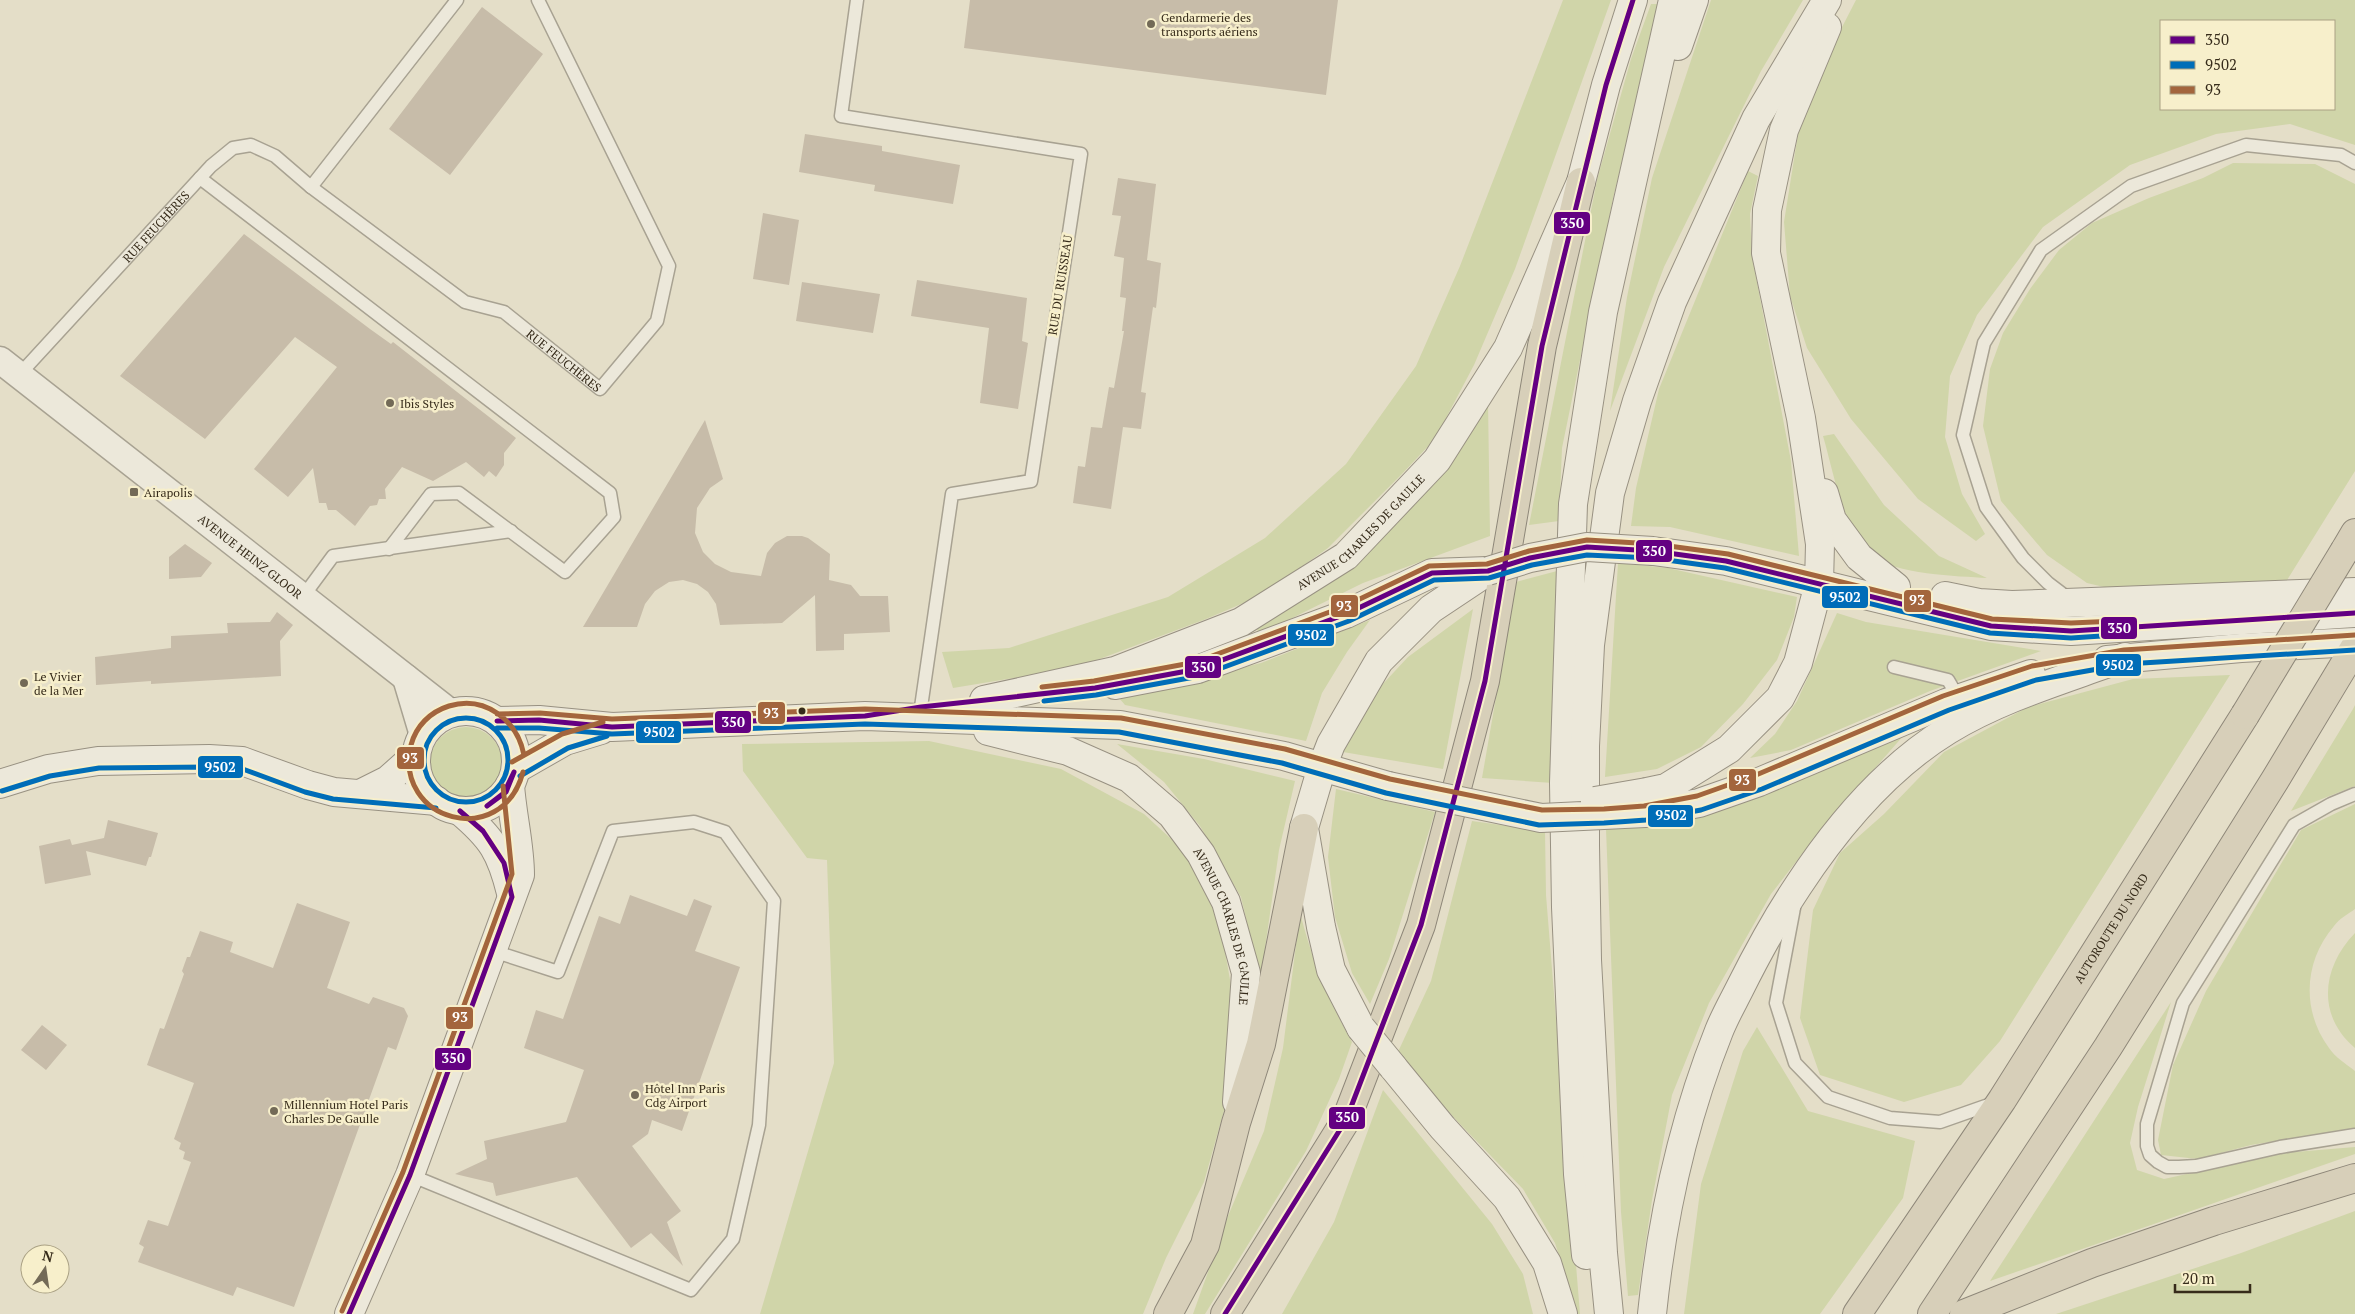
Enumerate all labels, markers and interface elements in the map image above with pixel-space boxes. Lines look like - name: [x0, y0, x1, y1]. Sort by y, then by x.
- place label: Gendarmerie des transports aériens: [1161, 10, 1258, 39]
- marker: Gendarmerie des transports aériens: [1145, 18, 1157, 30]
- legend: [2160, 20, 2335, 110]
- text: 350: [2205, 29, 2229, 49]
- text: 9502: [2205, 54, 2237, 74]
- text: 93: [2205, 79, 2221, 99]
- street label: RUE FEUCHÈRES: [119, 187, 192, 265]
- line badge: 350: [1553, 211, 1591, 235]
- text: 350: [1560, 213, 1584, 232]
- street label: RUE DU RUISSEAU: [1045, 234, 1075, 336]
- street label: RUE FEUCHÈRES: [524, 326, 605, 395]
- place label: Ibis Styles: [400, 396, 454, 411]
- marker: Ibis Styles: [384, 397, 396, 409]
- street label: AVENUE CHARLES DE GAULLE: [1294, 471, 1427, 593]
- place label: Airapolis: [144, 485, 192, 500]
- marker: Airapolis: [128, 486, 140, 498]
- street label: AVENUE HEINZ GLOOR: [195, 511, 306, 602]
- line badge: 350: [1635, 539, 1673, 563]
- text: 350: [1642, 541, 1666, 560]
- line badge: 9502: [1821, 585, 1869, 609]
- text: 9502: [1829, 587, 1861, 606]
- line badge: 93: [1903, 589, 1932, 613]
- text: 93: [1909, 590, 1925, 609]
- line badge: 93: [1330, 594, 1359, 618]
- text: 93: [1336, 596, 1352, 615]
- line badge: 350: [2100, 616, 2138, 640]
- text: 350: [2107, 618, 2131, 637]
- line badge: 9502: [1287, 623, 1335, 647]
- text: 9502: [1295, 625, 1327, 644]
- line badge: 9502: [2095, 653, 2142, 677]
- line badge: 350: [1184, 655, 1222, 679]
- text: 9502: [2102, 655, 2134, 674]
- text: 350: [1191, 657, 1215, 676]
- place label: Le Vivier de la Mer: [34, 669, 84, 698]
- marker: Le Vivier de la Mer: [18, 677, 30, 689]
- line badge: 93: [757, 701, 786, 725]
- text: 93: [763, 703, 779, 722]
- unlabelled marker: [797, 706, 807, 716]
- line badge: 350: [714, 710, 752, 734]
- text: 350: [721, 712, 745, 731]
- line badge: 9502: [635, 720, 682, 744]
- text: 9502: [643, 722, 675, 741]
- line badge: 93: [396, 746, 425, 770]
- text: 93: [402, 748, 418, 767]
- line badge: 9502: [197, 755, 244, 779]
- text: 9502: [204, 757, 236, 776]
- line badge: 93: [1728, 768, 1757, 792]
- text: 93: [1734, 770, 1750, 789]
- line badge: 9502: [1647, 804, 1694, 828]
- text: 9502: [1655, 805, 1687, 824]
- street label: AVENUE CHARLES DE GAULLE: [1191, 844, 1255, 1006]
- street label: AUTOROUTE DU NORD: [2070, 870, 2151, 986]
- line badge: 93: [445, 1006, 474, 1030]
- text: 93: [452, 1007, 468, 1026]
- line badge: 350: [434, 1047, 472, 1071]
- text: 350: [441, 1048, 465, 1067]
- place label: Hôtel Inn Paris Cdg Airport: [645, 1081, 725, 1110]
- marker: Hôtel Inn Paris Cdg Airport: [629, 1089, 641, 1101]
- place label: Millennium Hotel Paris Charles De Gaulle: [284, 1097, 408, 1126]
- marker: Millennium Hotel Paris Charles De Gaulle: [268, 1105, 280, 1117]
- line badge: 350: [1328, 1106, 1366, 1130]
- text: 350: [1335, 1107, 1359, 1126]
- north arrow: [20, 1244, 70, 1294]
- text: N: [41, 1245, 56, 1266]
- scale bar: [2175, 1262, 2250, 1294]
- text: 20 m: [2182, 1268, 2215, 1288]

